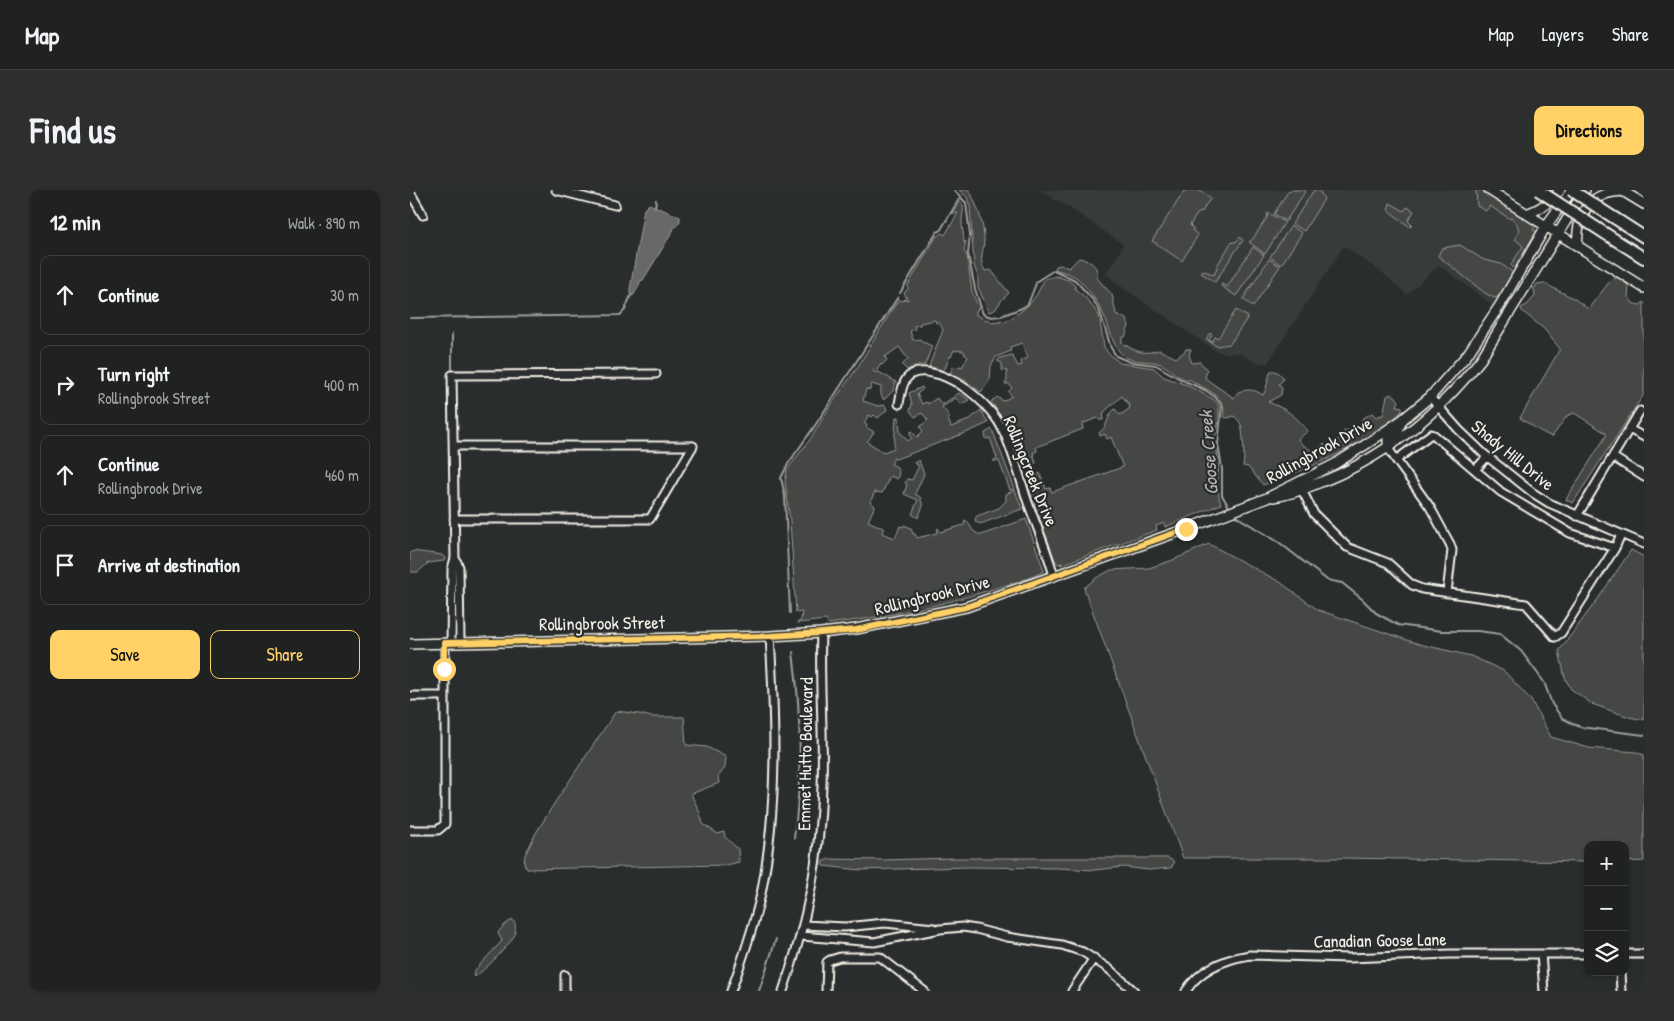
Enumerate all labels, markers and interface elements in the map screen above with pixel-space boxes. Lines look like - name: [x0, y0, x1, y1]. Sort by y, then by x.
- text: Map: [25, 19, 59, 51]
- text: Map: [1488, 22, 1514, 47]
- text: Layers: [1542, 22, 1584, 47]
- text: Share: [1612, 22, 1649, 47]
- button: Directions: [1534, 106, 1644, 155]
- text: Find us: [30, 107, 116, 154]
- text: 12 min: [50, 208, 101, 237]
- text: Walk · 890 m: [288, 212, 360, 234]
- icon: ahead: [51, 281, 79, 309]
- text: Continue: [98, 282, 159, 308]
- text: 30 m: [330, 284, 359, 306]
- text: Turn right: [98, 361, 169, 387]
- icon: right: [51, 371, 79, 399]
- text: 400 m: [324, 374, 359, 396]
- text: Rollingbrook Street: [98, 387, 210, 409]
- water label: Goose Creek: [1192, 408, 1224, 496]
- street label: Rollingbrook Drive: [1261, 411, 1377, 489]
- street label: Rollingcreek Drive: [997, 412, 1065, 530]
- street label: Shady Hill Drive: [1466, 414, 1560, 496]
- text: Continue: [98, 451, 159, 477]
- icon: ahead: [51, 461, 79, 489]
- text: 460 m: [325, 464, 359, 486]
- text: Rollingbrook Drive: [98, 477, 203, 499]
- route end: [1175, 518, 1198, 541]
- icon: arrive: [51, 551, 79, 579]
- text: Arrive at destination: [98, 552, 240, 578]
- street label: Rollingbrook Drive: [872, 569, 992, 621]
- street label: Rollingbrook Street: [539, 609, 666, 637]
- button: Save: [50, 630, 200, 679]
- button: Share: [210, 630, 360, 679]
- route start: [433, 658, 456, 681]
- street label: Emmet Hutto Boulevard: [791, 677, 819, 831]
- map controls: [1584, 841, 1629, 976]
- button: +: [1584, 841, 1629, 886]
- button: −: [1584, 886, 1629, 931]
- street label: Canadian Goose Lane: [1313, 926, 1447, 954]
- button: layers: [1584, 931, 1629, 976]

